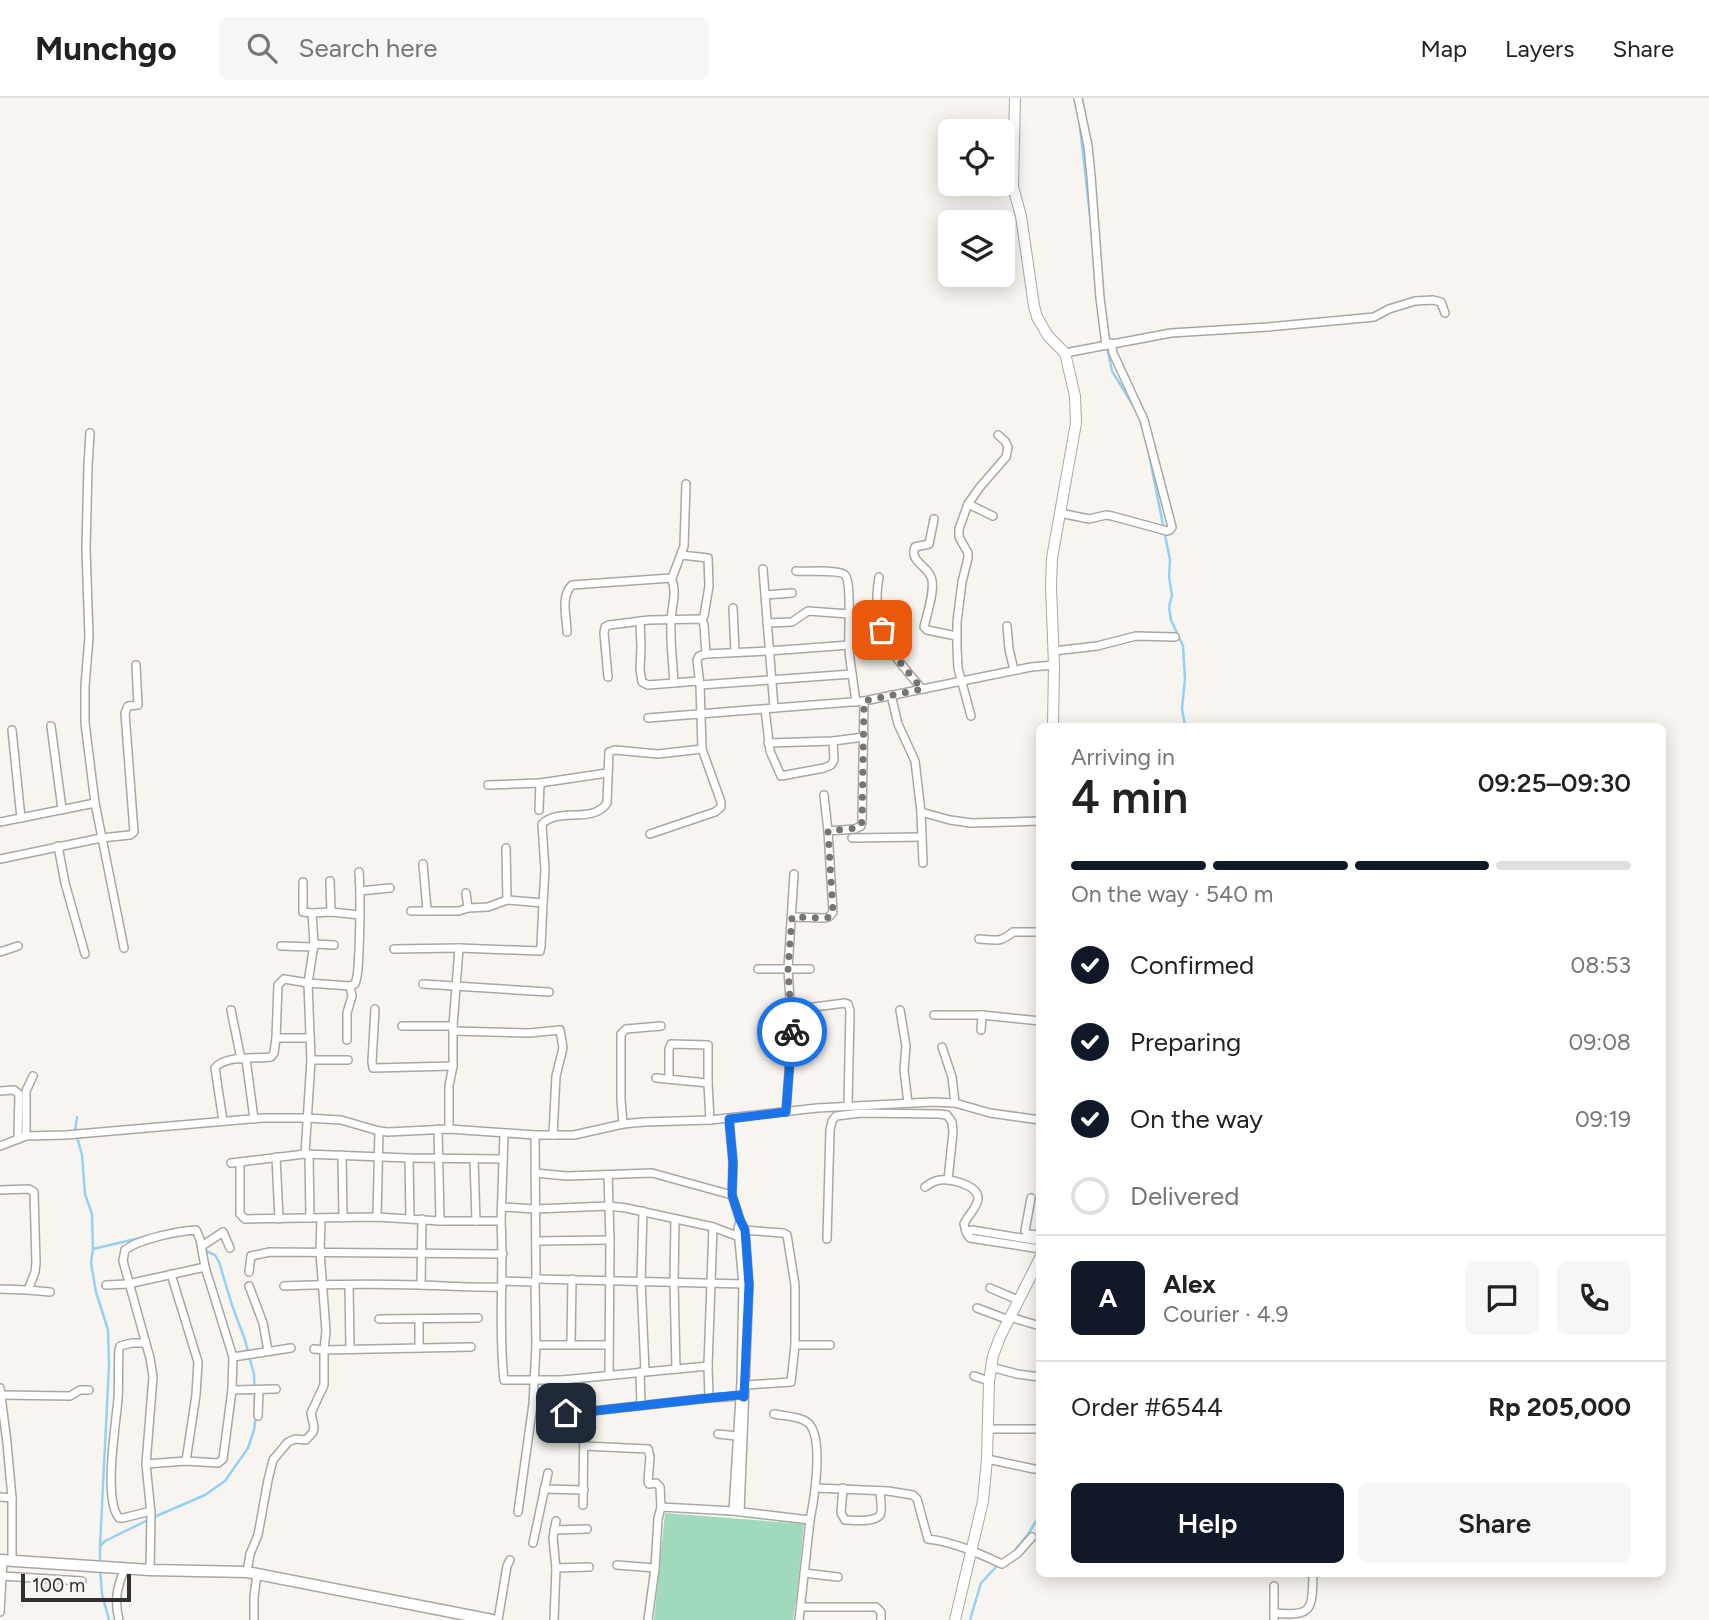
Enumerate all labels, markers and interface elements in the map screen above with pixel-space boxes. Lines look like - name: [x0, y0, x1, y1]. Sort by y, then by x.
- search box: [219, 17, 709, 80]
- text: Munchgo: [35, 29, 177, 68]
- icon: search: [243, 29, 281, 67]
- text: Search here: [299, 32, 438, 64]
- text: Map: [1420, 34, 1467, 63]
- text: Layers: [1505, 34, 1574, 63]
- text: Share: [1612, 34, 1674, 63]
- map controls: [938, 119, 1015, 287]
- button: locate: [938, 119, 1015, 196]
- button: layers: [938, 210, 1015, 287]
- pin: [852, 600, 912, 660]
- icon: bag: [863, 611, 901, 649]
- text: Arriving in: [1071, 743, 1175, 771]
- text: 09:25–09:30: [1478, 767, 1631, 799]
- text: 4 min: [1071, 769, 1188, 825]
- text: On the way · 540 m: [1071, 880, 1273, 908]
- icon: check: [1071, 946, 1109, 984]
- text: Confirmed: [1130, 949, 1254, 981]
- text: 08:53: [1571, 951, 1631, 979]
- courier: [757, 997, 827, 1067]
- icon: bike: [773, 1013, 811, 1051]
- icon: check: [1071, 1023, 1109, 1061]
- text: Preparing: [1130, 1026, 1241, 1058]
- text: 09:08: [1569, 1028, 1631, 1056]
- icon: check: [1071, 1100, 1109, 1138]
- text: On the way: [1130, 1103, 1263, 1135]
- text: 09:19: [1575, 1105, 1631, 1133]
- text: Delivered: [1130, 1180, 1239, 1212]
- button: chat: [1465, 1261, 1539, 1335]
- button: phone: [1557, 1261, 1631, 1335]
- text: Alex: [1163, 1268, 1216, 1300]
- text: A: [1099, 1282, 1117, 1314]
- text: Courier · 4.9: [1163, 1300, 1289, 1328]
- pin: [536, 1383, 596, 1443]
- text: Order #6544: [1071, 1391, 1223, 1423]
- text: Rp 205,000: [1488, 1391, 1631, 1423]
- icon: home: [547, 1394, 585, 1432]
- button: Help: [1071, 1483, 1344, 1563]
- button: Share: [1358, 1483, 1631, 1563]
- scale bar: [21, 1571, 131, 1603]
- text: 100 m: [32, 1574, 85, 1597]

